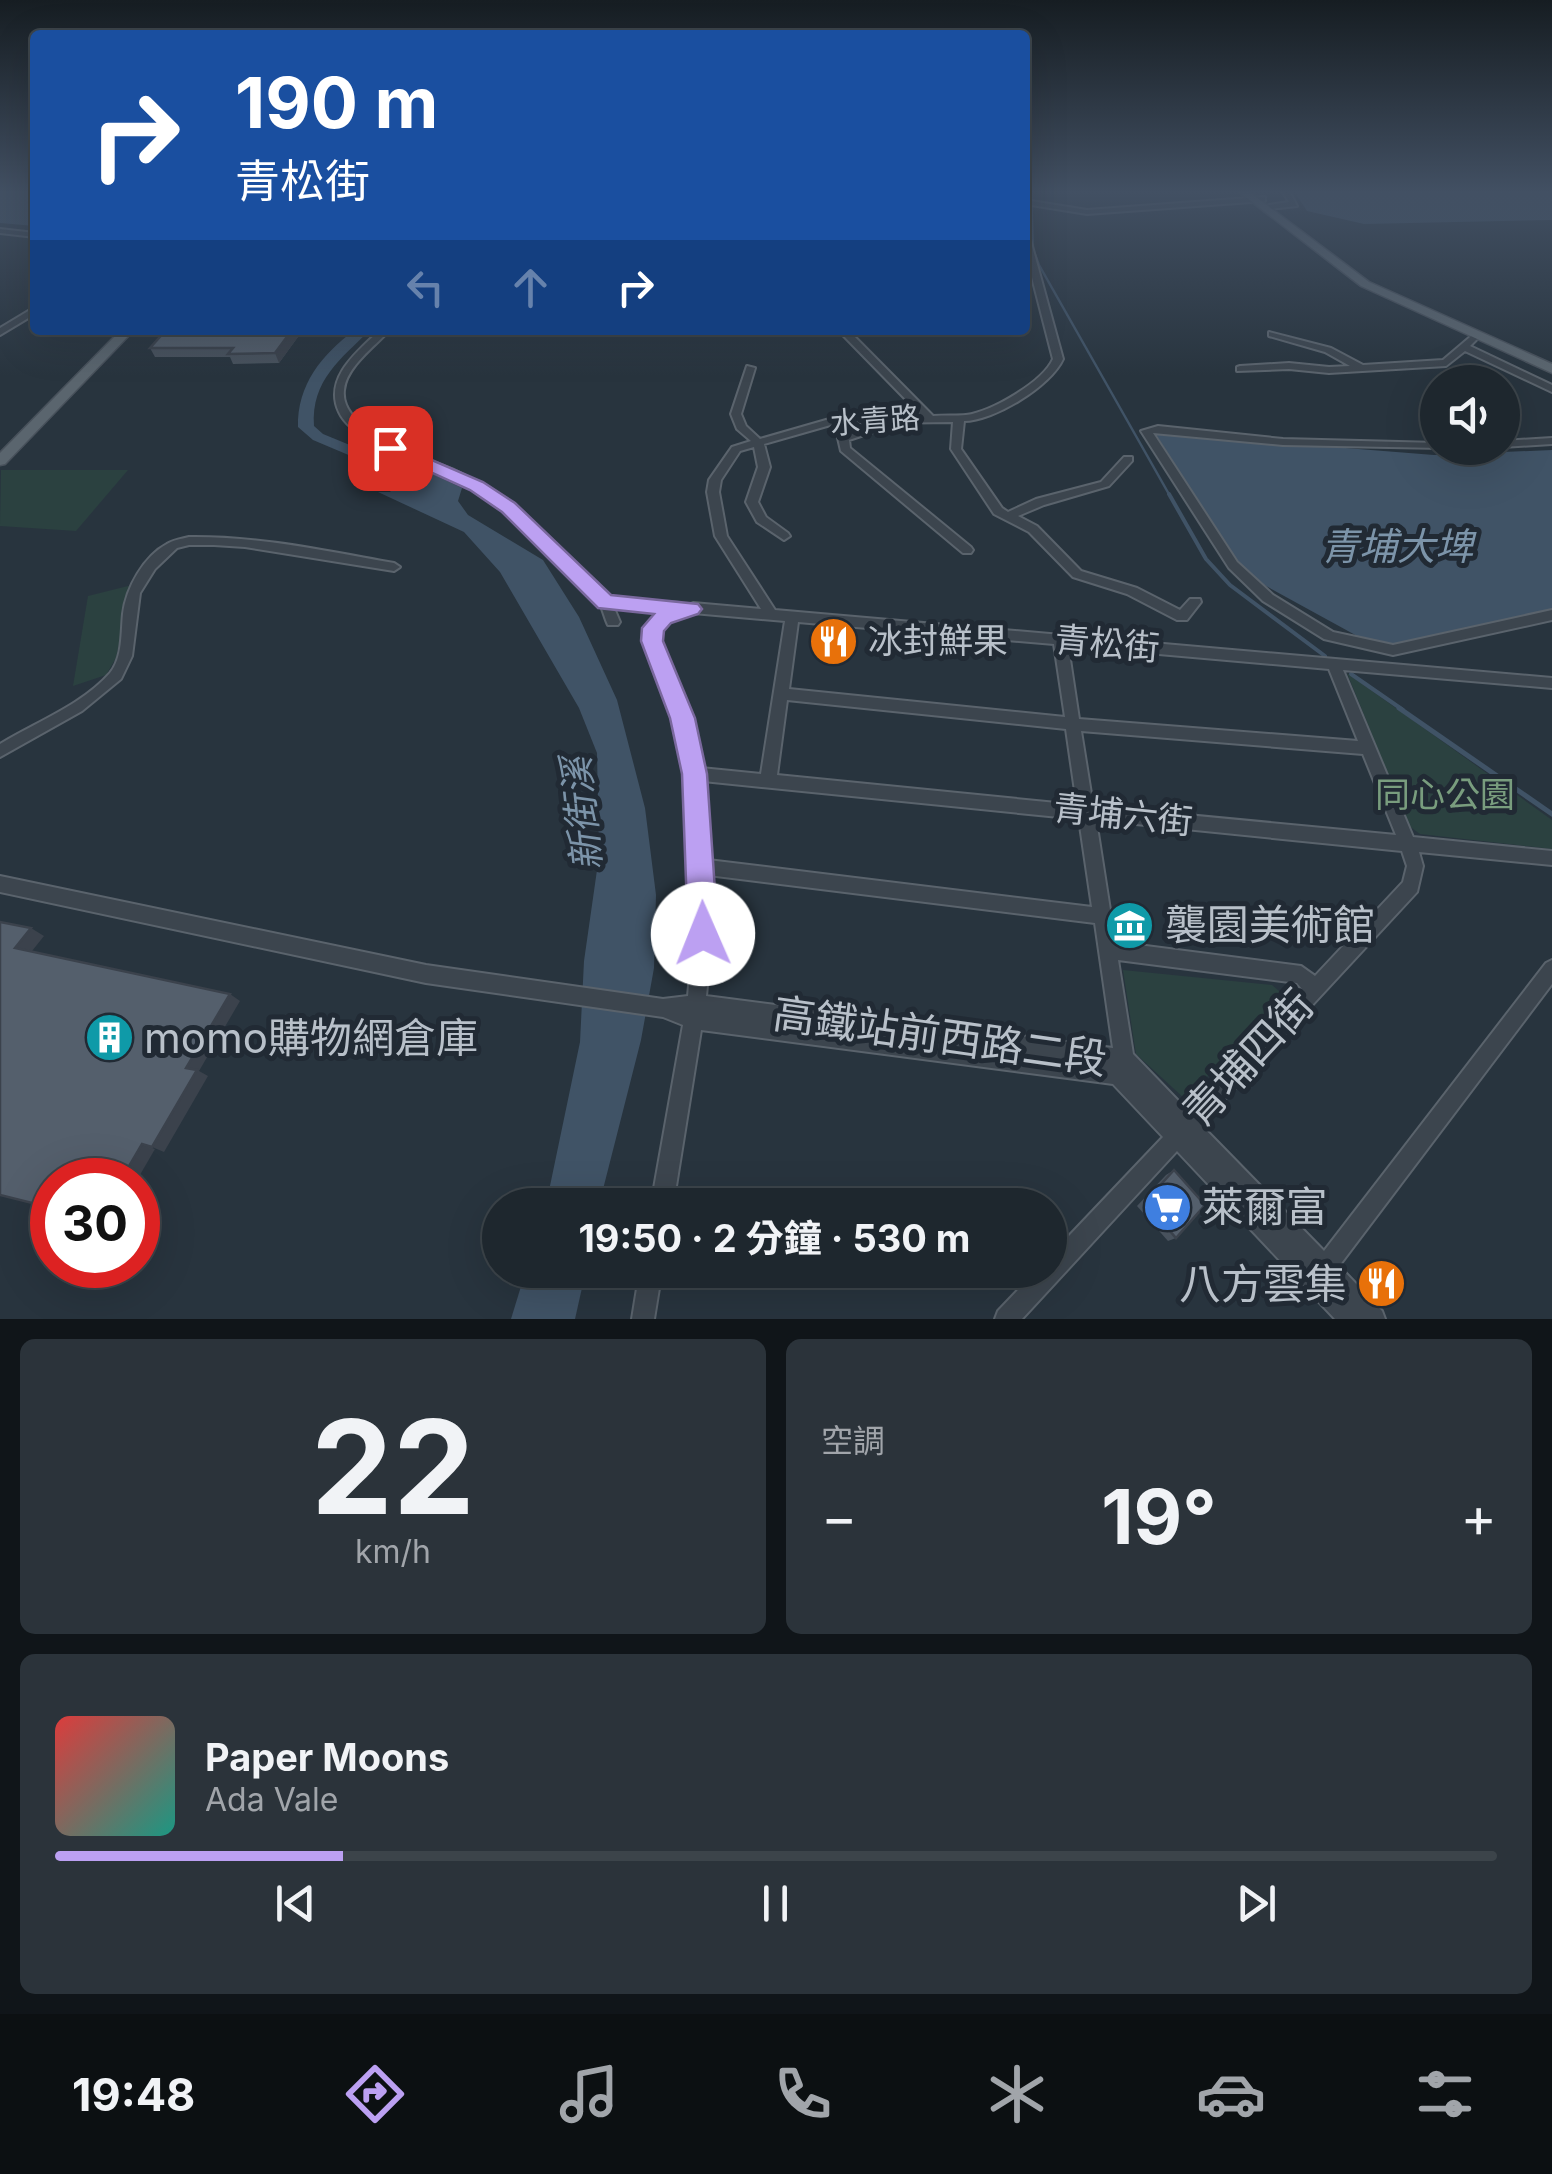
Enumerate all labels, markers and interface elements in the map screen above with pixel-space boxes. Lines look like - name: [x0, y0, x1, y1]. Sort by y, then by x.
- text: 190 m: [235, 60, 438, 145]
- icon: right: [70, 70, 200, 200]
- text: 青松街: [235, 153, 370, 208]
- icon: left: [398, 260, 453, 315]
- icon: ahead: [503, 260, 558, 315]
- icon: right: [608, 260, 663, 315]
- map controls: [1420, 365, 1520, 465]
- button: sound: [1420, 365, 1520, 465]
- street label: 水青路: [829, 399, 921, 441]
- pin: [348, 406, 433, 491]
- icon: arrive: [363, 421, 418, 476]
- water label: 青埔大埤: [1321, 523, 1477, 569]
- restaurant icon: 冰封鮮果: [807, 615, 859, 667]
- street label: 青松街: [1053, 618, 1161, 669]
- place label: 冰封鮮果: [868, 619, 1008, 661]
- water label: 新街溪: [552, 750, 610, 873]
- park label: 同心公園: [1375, 773, 1515, 815]
- street label: 青埔六街: [1051, 786, 1195, 842]
- position arrow: [651, 882, 755, 986]
- museum icon: 襲園美術館: [1104, 899, 1156, 951]
- place label: 襲園美術館: [1165, 899, 1375, 950]
- street label: 青埔四街: [1172, 979, 1324, 1136]
- street label: 高鐵站前西路二段: [770, 987, 1110, 1084]
- building icon: momo購物網倉庫: [83, 1012, 135, 1064]
- place label: momo購物網倉庫: [144, 1012, 478, 1063]
- speed limit sign: 30: [30, 1158, 160, 1288]
- supermarket icon: 萊爾富: [1141, 1181, 1193, 1233]
- place label: 萊爾富: [1202, 1181, 1328, 1232]
- text: 19:50 · 2 分鐘 · 530 m: [578, 1215, 971, 1261]
- place label: 八方雲集: [1179, 1258, 1347, 1309]
- restaurant icon: 八方雲集: [1356, 1258, 1408, 1310]
- text: 22: [311, 1388, 475, 1545]
- text: 空調: [821, 1421, 885, 1460]
- text: 19°: [1101, 1471, 1217, 1562]
- text: −: [821, 1484, 857, 1550]
- text: +: [1461, 1484, 1497, 1550]
- text: km/h: [355, 1532, 431, 1571]
- text: Paper Moons: [205, 1734, 449, 1780]
- text: Ada Vale: [205, 1780, 338, 1819]
- icon: previous: [268, 1876, 323, 1931]
- icon: pause: [748, 1876, 803, 1931]
- icon: next: [1229, 1876, 1284, 1931]
- icon: directions: [340, 2059, 410, 2129]
- icon: music: [554, 2059, 624, 2129]
- icon: phone: [768, 2059, 838, 2129]
- icon: climate: [982, 2059, 1052, 2129]
- icon: car: [1196, 2059, 1266, 2129]
- icon: filters: [1410, 2059, 1480, 2129]
- text: 19:48: [72, 2067, 195, 2122]

